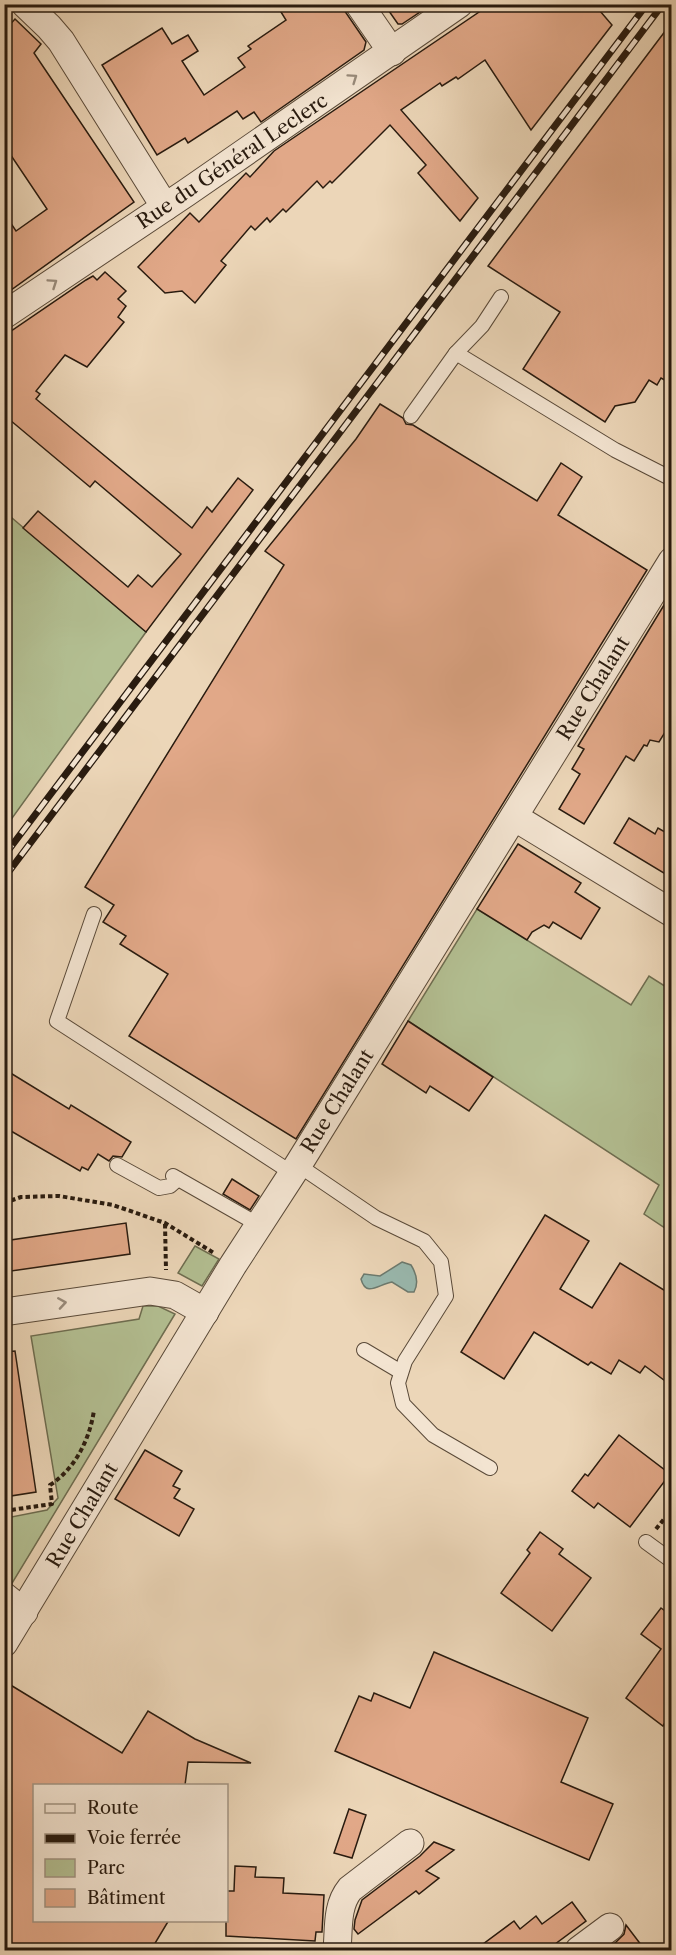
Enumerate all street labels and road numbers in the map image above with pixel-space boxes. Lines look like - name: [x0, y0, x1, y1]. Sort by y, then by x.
- street label: Rue du Général Leclerc: [132, 88, 332, 234]
- street label: Rue Chalant: [552, 632, 634, 744]
- street label: Rue Chalant: [296, 1045, 378, 1157]
- street label: Rue Chalant: [41, 1458, 123, 1572]

